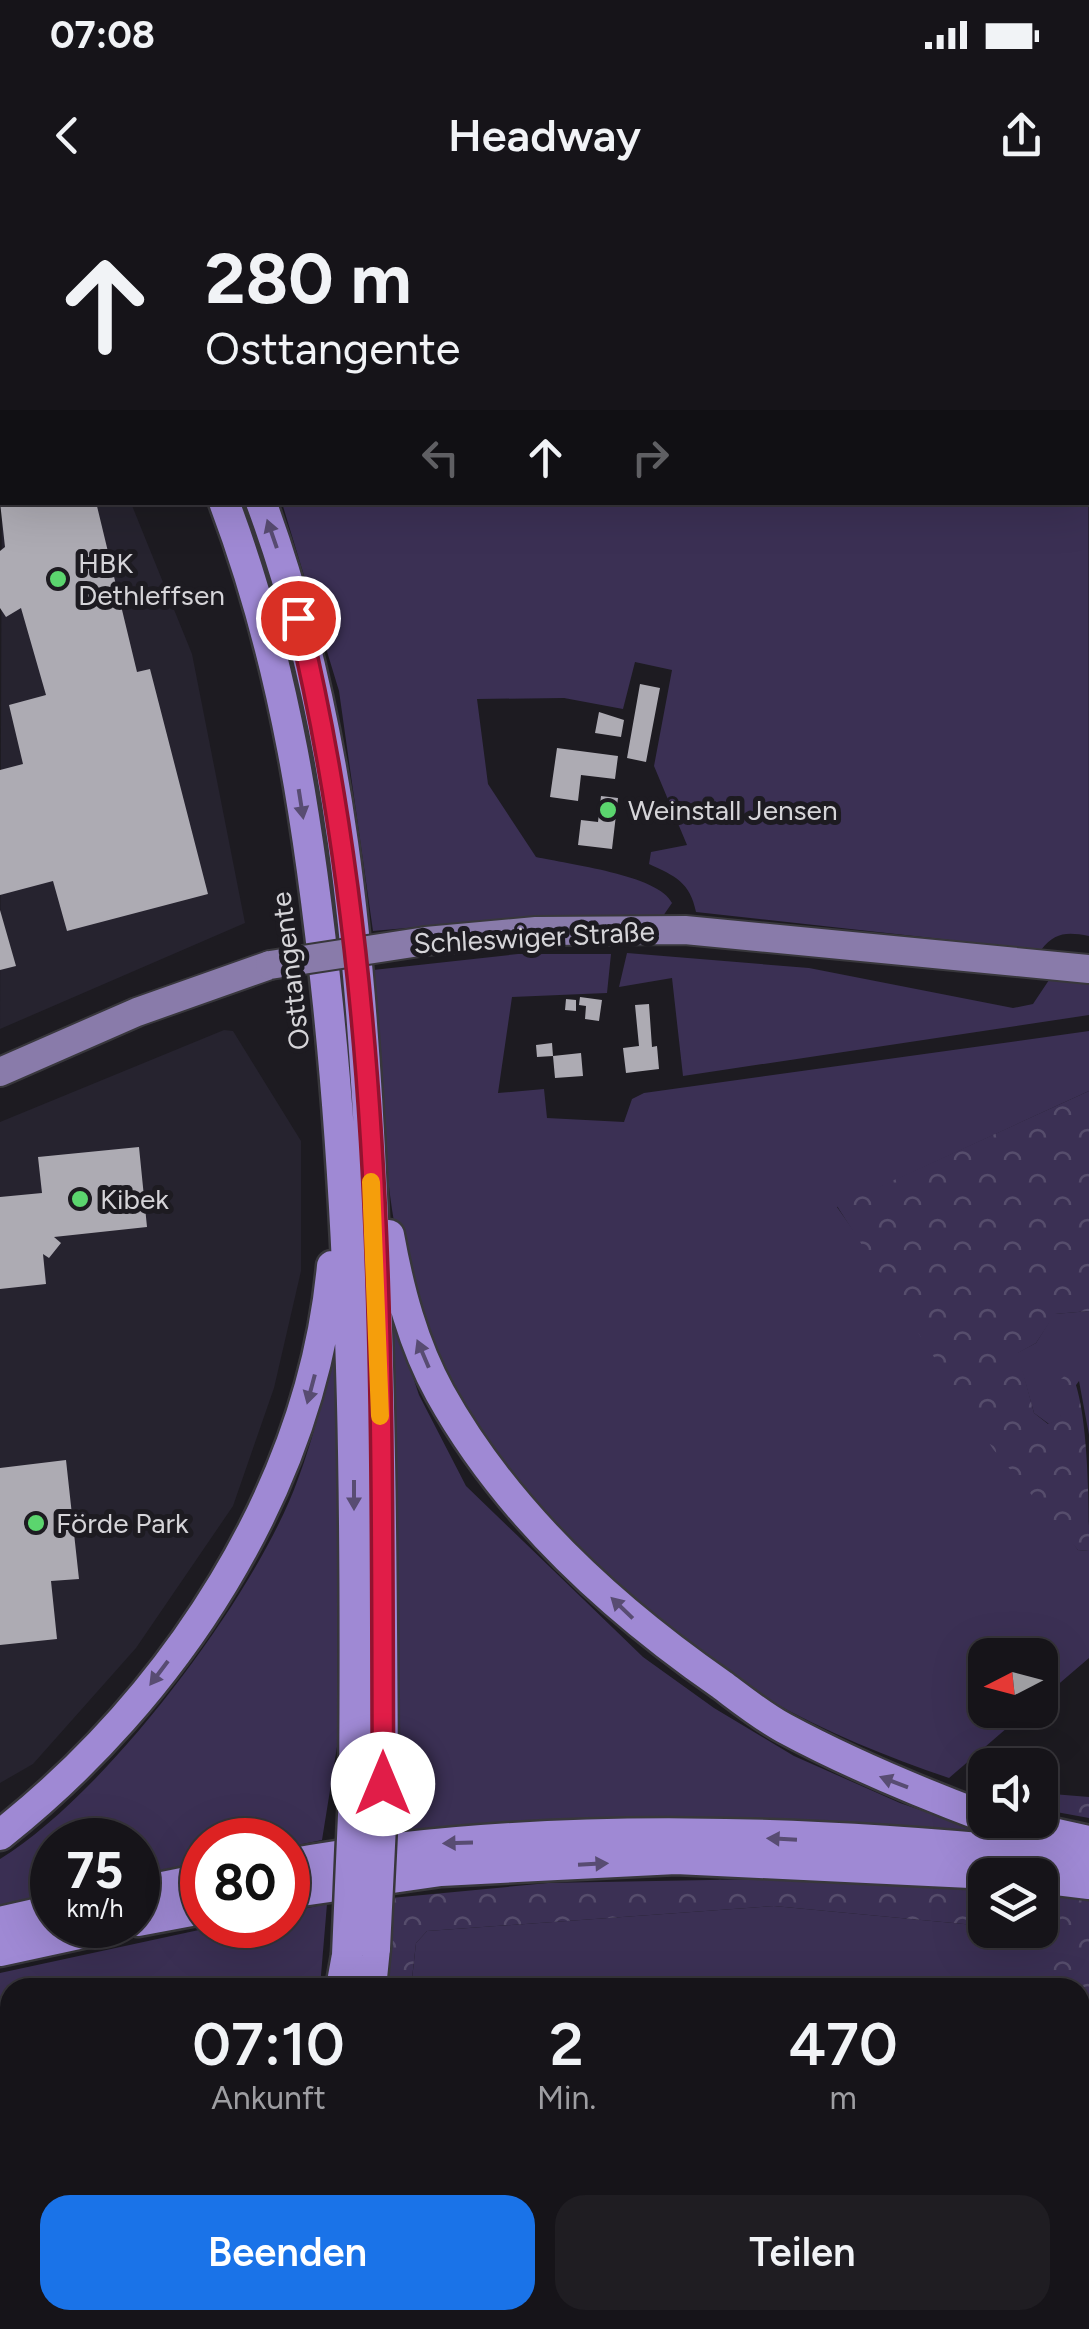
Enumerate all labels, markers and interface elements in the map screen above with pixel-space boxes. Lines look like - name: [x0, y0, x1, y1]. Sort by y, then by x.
- text: 07:08: [50, 12, 155, 58]
- icon: back: [40, 108, 95, 163]
- text: Headway: [448, 108, 641, 162]
- icon: share: [994, 108, 1049, 163]
- text: 280 m: [205, 236, 411, 321]
- icon: ahead: [40, 240, 170, 370]
- text: Osttangente: [205, 321, 460, 375]
- icon: left: [413, 430, 468, 485]
- icon: ahead: [518, 430, 573, 485]
- icon: right: [623, 430, 678, 485]
- one-way arrow: [264, 518, 279, 548]
- place label: HBK Dethleffsen: [78, 546, 225, 612]
- marker: HBK Dethleffsen: [47, 568, 69, 590]
- pin: [256, 576, 341, 661]
- icon: arrive: [271, 591, 326, 646]
- one-way arrow: [294, 789, 310, 820]
- place label: Weinstall Jensen: [628, 793, 838, 827]
- marker: Weinstall Jensen: [597, 799, 619, 821]
- street label: Osttangente: [263, 890, 317, 1052]
- street label: Schleswiger Straße: [412, 914, 656, 960]
- place label: Kibek: [100, 1182, 169, 1216]
- marker: Kibek: [69, 1188, 91, 1210]
- one-way arrow: [415, 1339, 431, 1369]
- one-way arrow: [303, 1374, 319, 1405]
- one-way arrow: [347, 1480, 363, 1512]
- place label: Förde Park: [56, 1506, 189, 1540]
- marker: Förde Park: [25, 1512, 47, 1534]
- one-way arrow: [610, 1597, 634, 1620]
- north arrow: [968, 1638, 1058, 1728]
- map controls: [968, 1638, 1058, 1948]
- one-way arrow: [149, 1660, 169, 1686]
- position arrow: [331, 1732, 435, 1836]
- button: sound: [968, 1748, 1058, 1838]
- one-way arrow: [879, 1774, 909, 1789]
- speed limit sign: 80: [180, 1818, 310, 1948]
- one-way arrow: [766, 1831, 798, 1847]
- one-way arrow: [441, 1835, 473, 1851]
- text: 75: [67, 1840, 123, 1901]
- one-way arrow: [578, 1855, 610, 1871]
- button: layers: [968, 1858, 1058, 1948]
- text: km/h: [66, 1893, 124, 1923]
- text: 07:10: [192, 2008, 345, 2080]
- text: 2: [549, 2008, 584, 2080]
- text: 470: [788, 2008, 898, 2080]
- text: Ankunft: [211, 2079, 326, 2117]
- text: Min.: [537, 2079, 596, 2117]
- text: m: [829, 2079, 857, 2117]
- button: Beenden: [40, 2195, 535, 2310]
- button: Teilen: [555, 2195, 1050, 2310]

